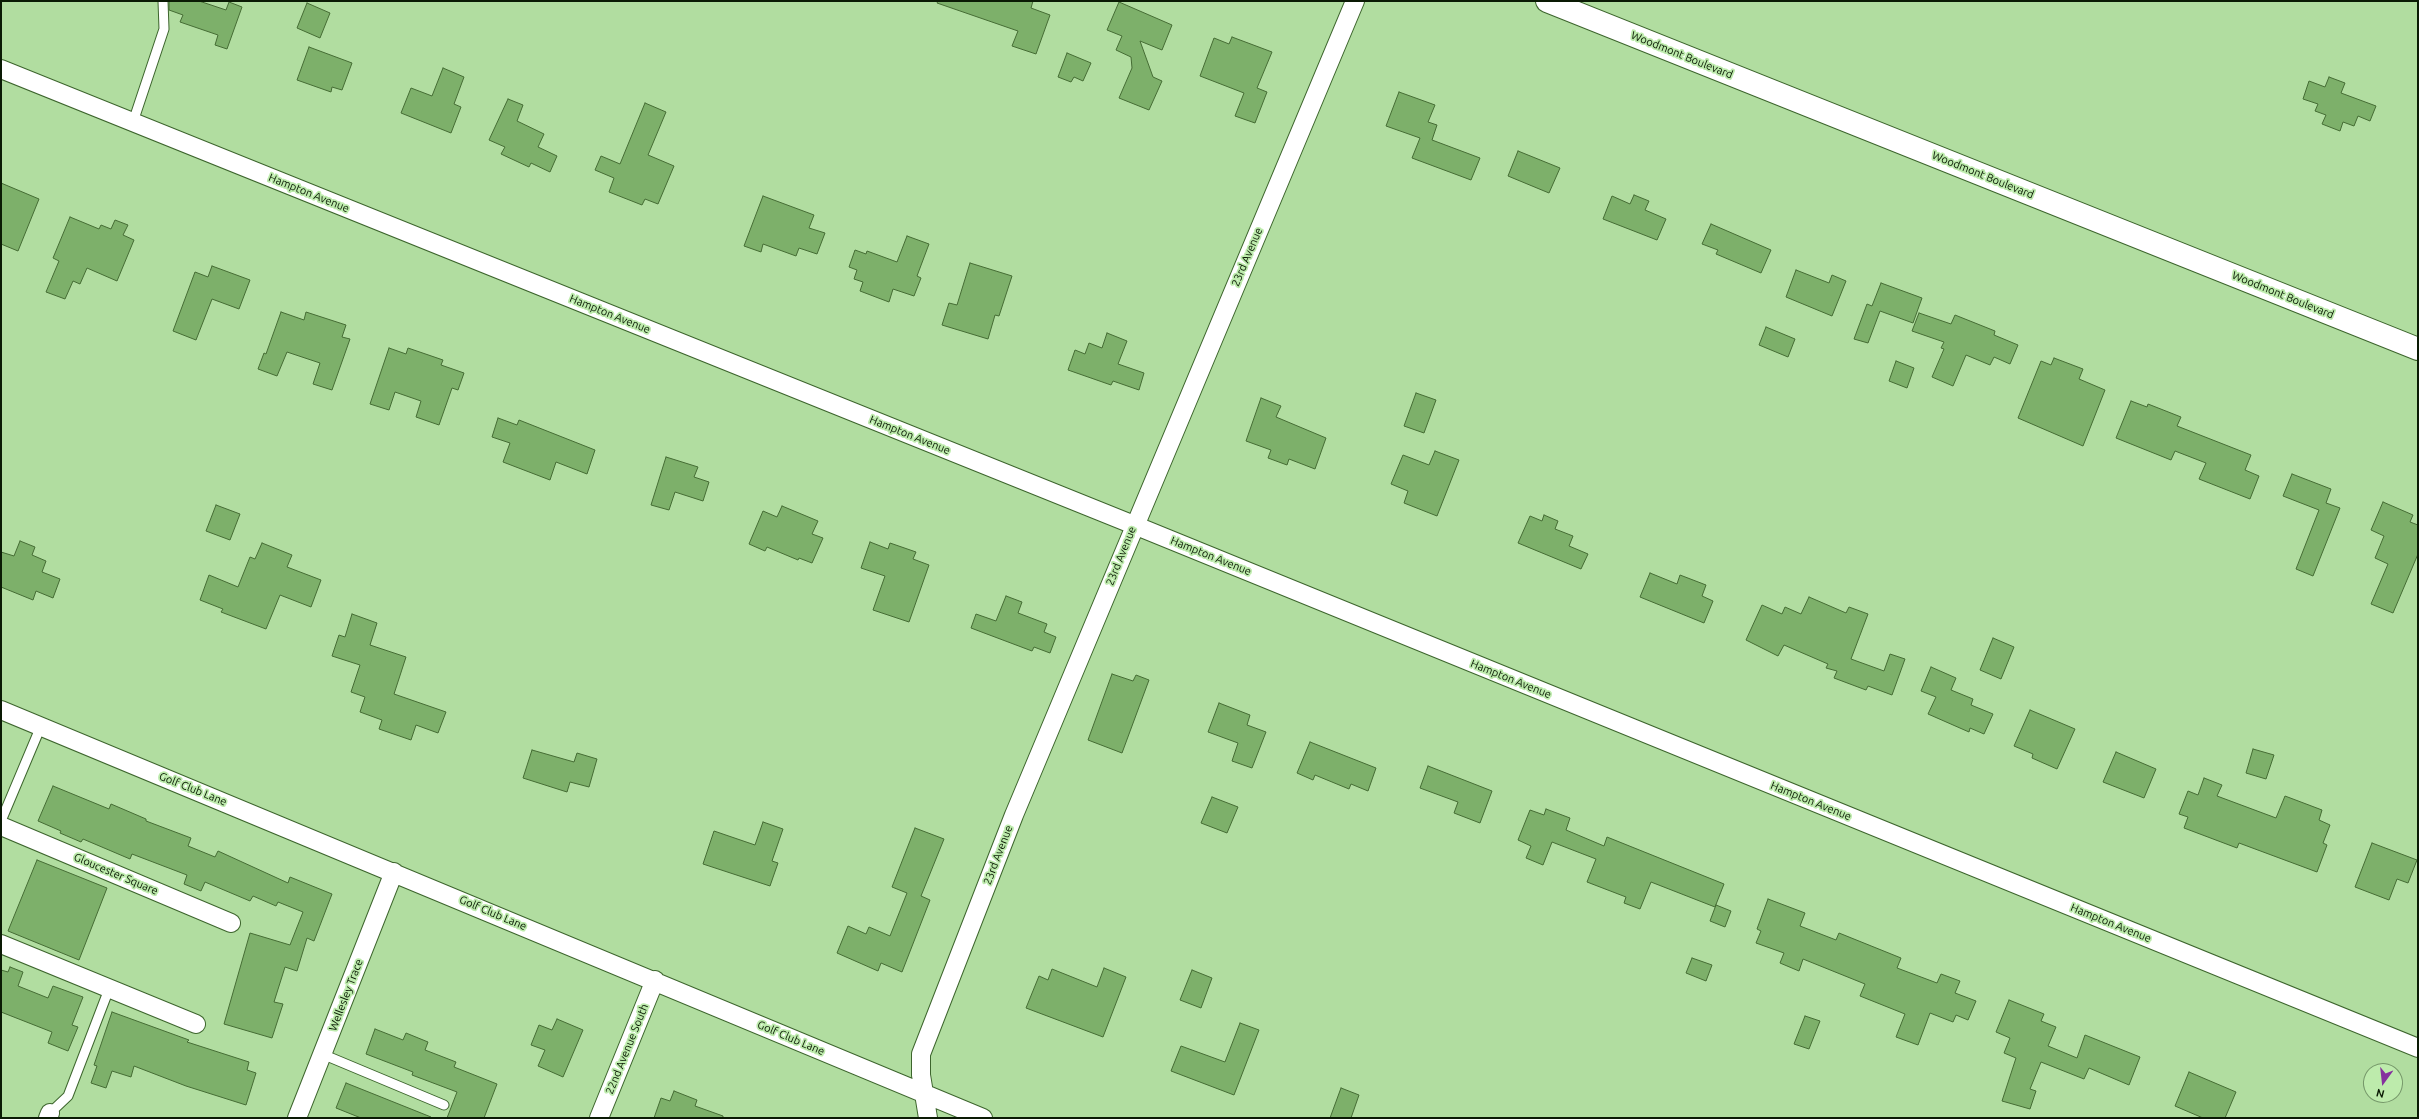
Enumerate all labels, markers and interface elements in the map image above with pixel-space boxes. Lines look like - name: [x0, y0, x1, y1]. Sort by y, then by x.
- street label: Woodmont Boulevard: [1629, 29, 1735, 81]
- street label: Woodmont Boulevard: [1930, 149, 2036, 201]
- street label: Hampton Avenue: [267, 171, 351, 215]
- street label: 23rd Avenue: [1229, 226, 1265, 288]
- street label: Woodmont Boulevard: [2230, 269, 2336, 321]
- street label: Hampton Avenue: [568, 292, 652, 336]
- street label: Hampton Avenue: [868, 413, 952, 457]
- street label: 23rd Avenue: [1103, 525, 1139, 587]
- street label: Hampton Avenue: [1169, 534, 1253, 578]
- street label: Hampton Avenue: [1469, 657, 1553, 701]
- street label: Golf Club Lane: [157, 769, 229, 809]
- street label: Hampton Avenue: [1769, 779, 1853, 823]
- street label: 23rd Avenue: [981, 823, 1015, 887]
- street label: Gloucester Square: [72, 850, 160, 898]
- street label: Golf Club Lane: [457, 893, 529, 933]
- street label: Hampton Avenue: [2069, 901, 2153, 945]
- street label: Wellesley Trace: [326, 957, 366, 1033]
- street label: 22nd Avenue South: [603, 1002, 651, 1096]
- street label: Golf Club Lane: [755, 1018, 827, 1058]
- north arrow: [2363, 1063, 2403, 1103]
- text: N: [2375, 1087, 2386, 1100]

